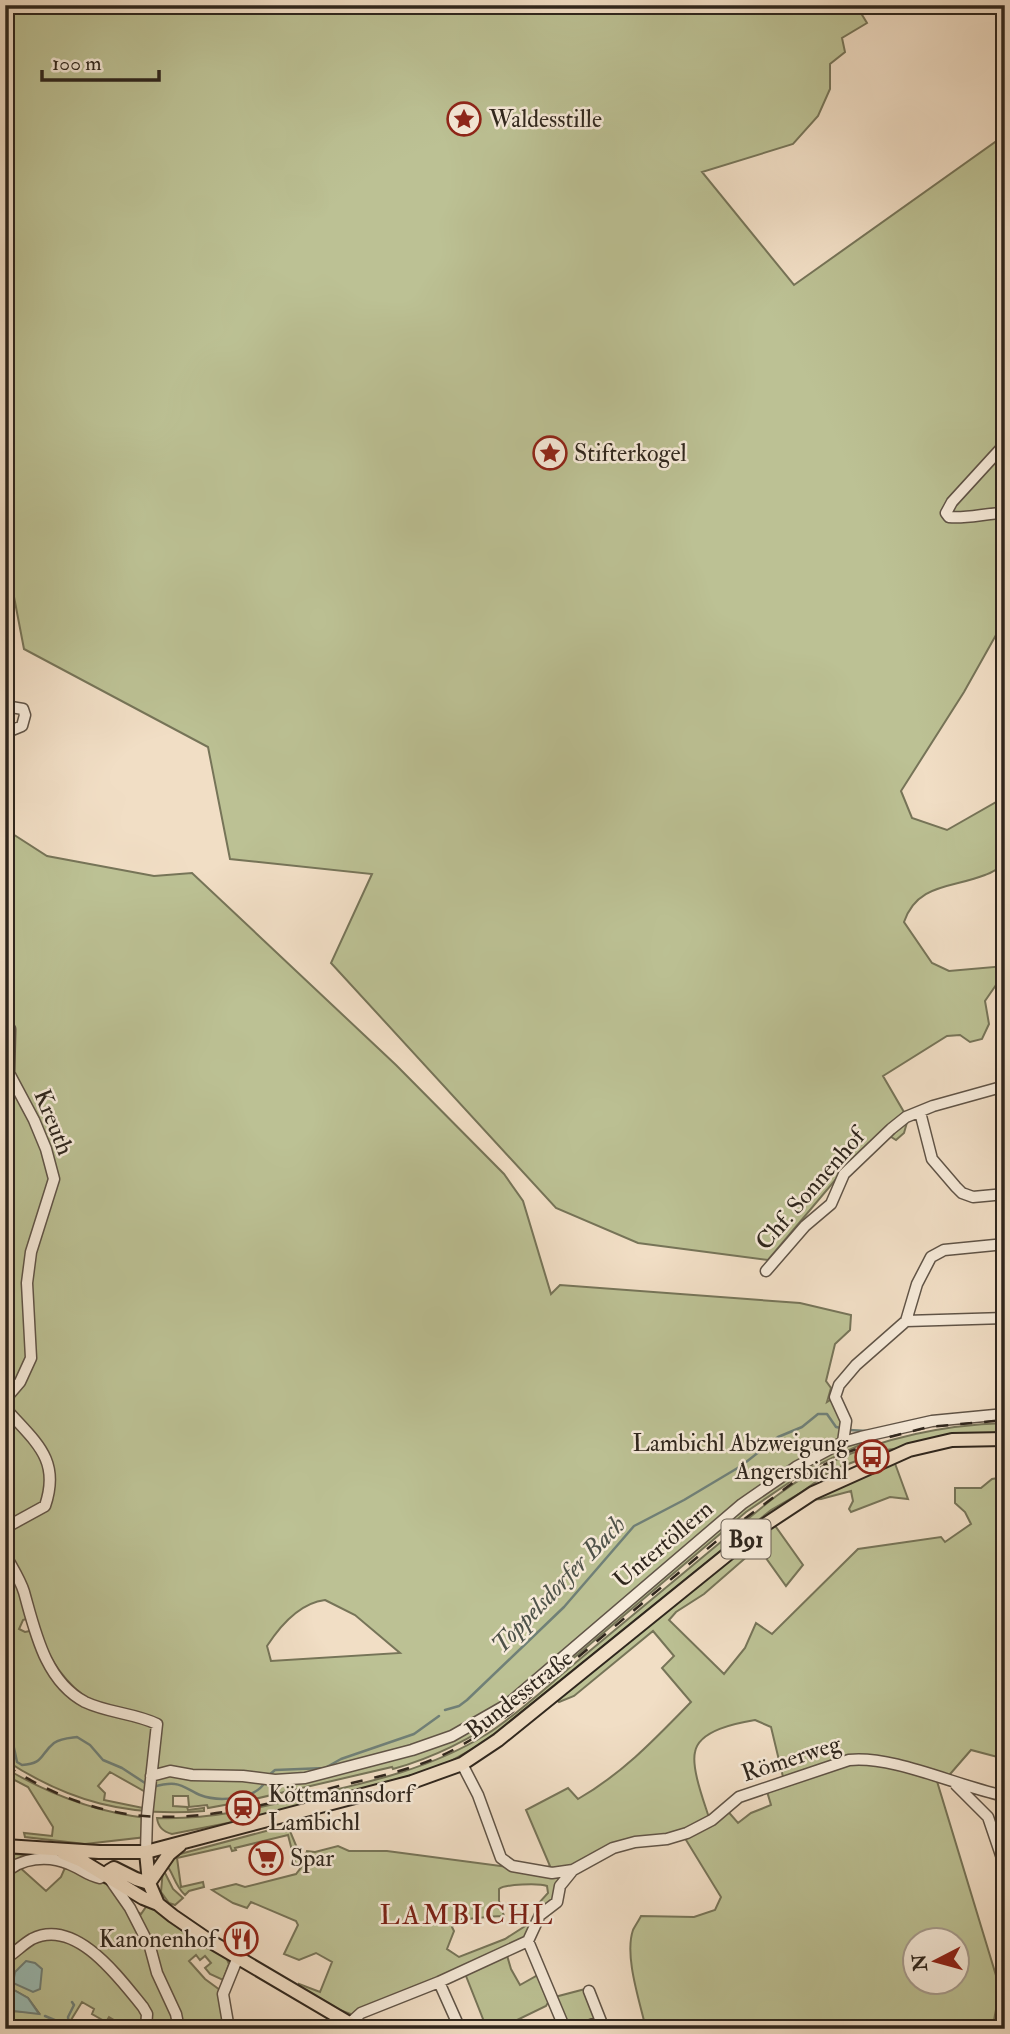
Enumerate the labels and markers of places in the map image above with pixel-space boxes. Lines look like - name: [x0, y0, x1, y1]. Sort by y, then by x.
- place icon: Waldesstille: [445, 100, 483, 138]
- place label: Waldesstille: [488, 104, 602, 135]
- place icon: Stifterkogel: [531, 434, 569, 472]
- place label: Stifterkogel: [574, 438, 687, 469]
- place label: Lambichl Abzweigung Angersbichl: [633, 1428, 849, 1487]
- bus stop icon: Lambichl Abzweigung Angersbichl: [853, 1438, 891, 1476]
- place label: Köttmannsdorf Lambichl: [268, 1779, 416, 1838]
- station icon: Köttmannsdorf Lambichl: [224, 1789, 262, 1827]
- supermarket icon: Spar: [247, 1839, 285, 1877]
- place label: Spar: [290, 1843, 334, 1874]
- restaurant icon: Kanonenhof: [222, 1920, 260, 1958]
- place label: Kanonenhof: [99, 1924, 219, 1955]

